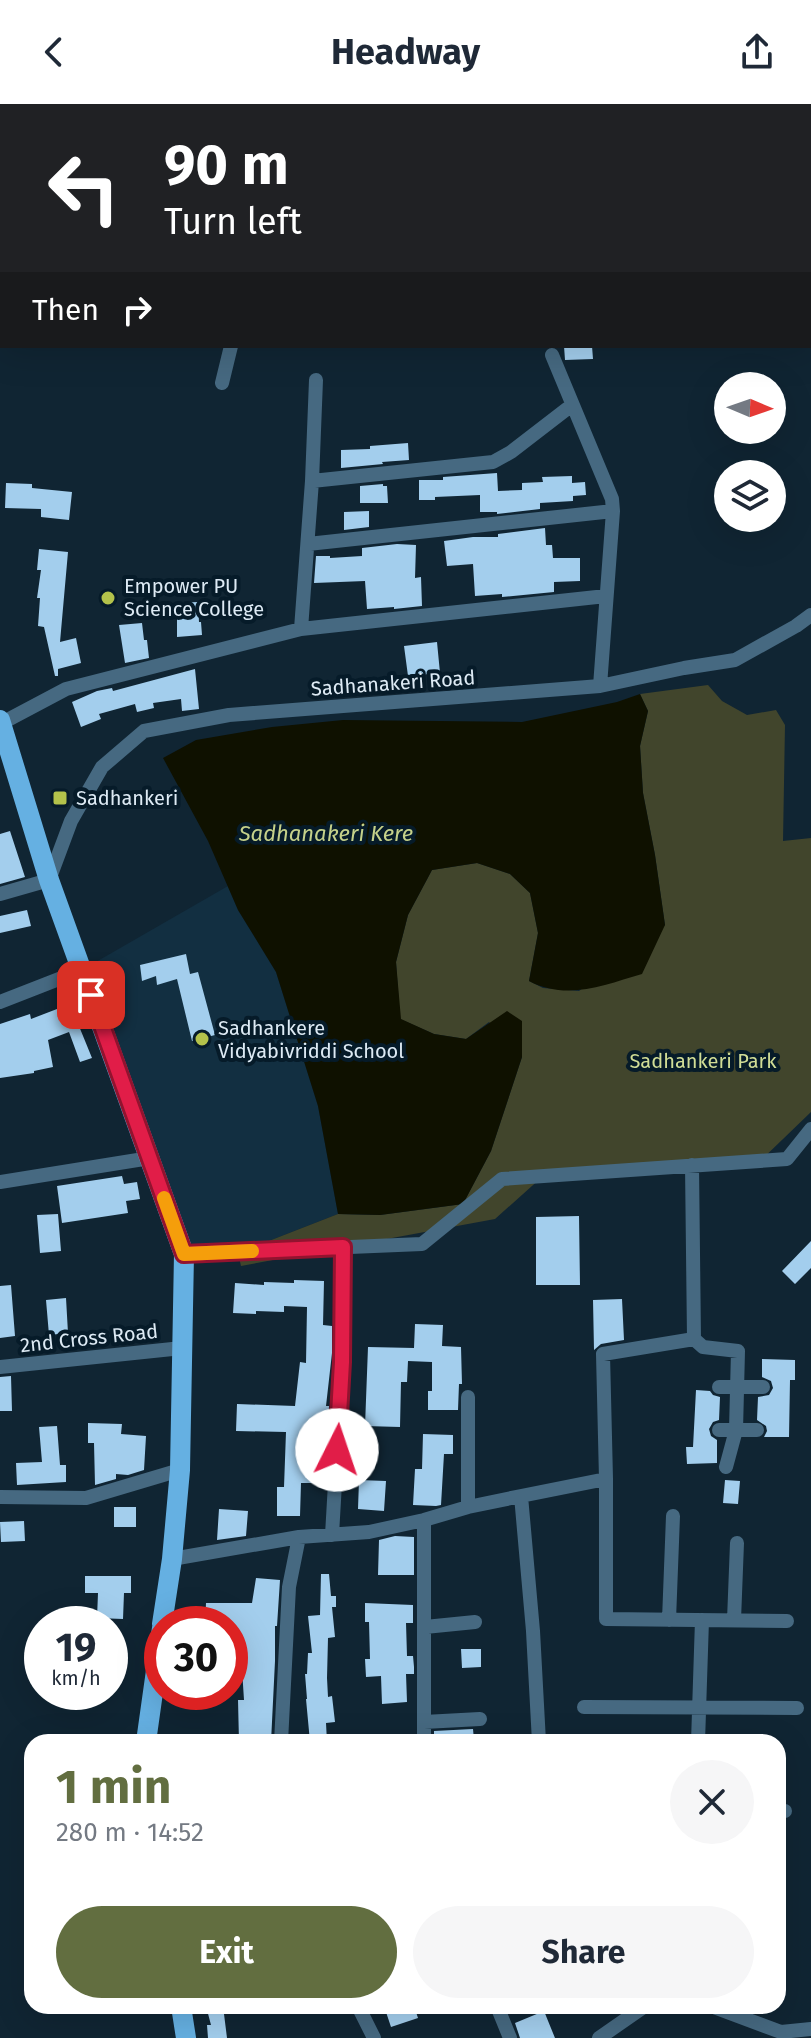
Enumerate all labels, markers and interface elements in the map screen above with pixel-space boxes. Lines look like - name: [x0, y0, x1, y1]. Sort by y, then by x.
- icon: back: [32, 30, 76, 74]
- text: Headway: [331, 30, 480, 74]
- icon: share: [735, 30, 779, 74]
- text: 90 m: [164, 132, 289, 199]
- icon: left: [32, 136, 136, 240]
- text: Turn left: [164, 200, 302, 244]
- icon: right: [115, 288, 159, 332]
- text: Then: [32, 292, 99, 328]
- north arrow: [714, 372, 786, 444]
- map controls: [714, 372, 786, 532]
- button: layers: [714, 460, 786, 532]
- place label: Empower PU Science College: [124, 574, 264, 621]
- marker: Empower PU Science College: [99, 589, 117, 607]
- street label: Sadhanakeri Road: [310, 665, 476, 701]
- place label: Sadhankeri: [76, 786, 178, 810]
- marker: Sadhankeri: [51, 789, 69, 807]
- water label: Sadhanakeri Kere: [238, 820, 413, 847]
- pin: [57, 961, 125, 1029]
- icon: arrive: [69, 973, 113, 1017]
- place label: Sadhankere Vidyabivriddi School: [218, 1016, 404, 1063]
- marker: Sadhankere Vidyabivriddi School: [193, 1030, 211, 1048]
- park label: Sadhankeri Park: [629, 1049, 777, 1073]
- street label: 2nd Cross Road: [19, 1319, 159, 1357]
- position arrow: [295, 1408, 379, 1492]
- speed limit sign: 30: [144, 1606, 248, 1710]
- text: 19: [56, 1624, 96, 1672]
- text: km/h: [51, 1666, 101, 1690]
- text: 1 min: [56, 1758, 171, 1816]
- button: close: [670, 1760, 754, 1844]
- text: 280 m · 14:52: [56, 1817, 204, 1848]
- button: Exit: [56, 1906, 397, 1998]
- button: Share: [413, 1906, 754, 1998]

